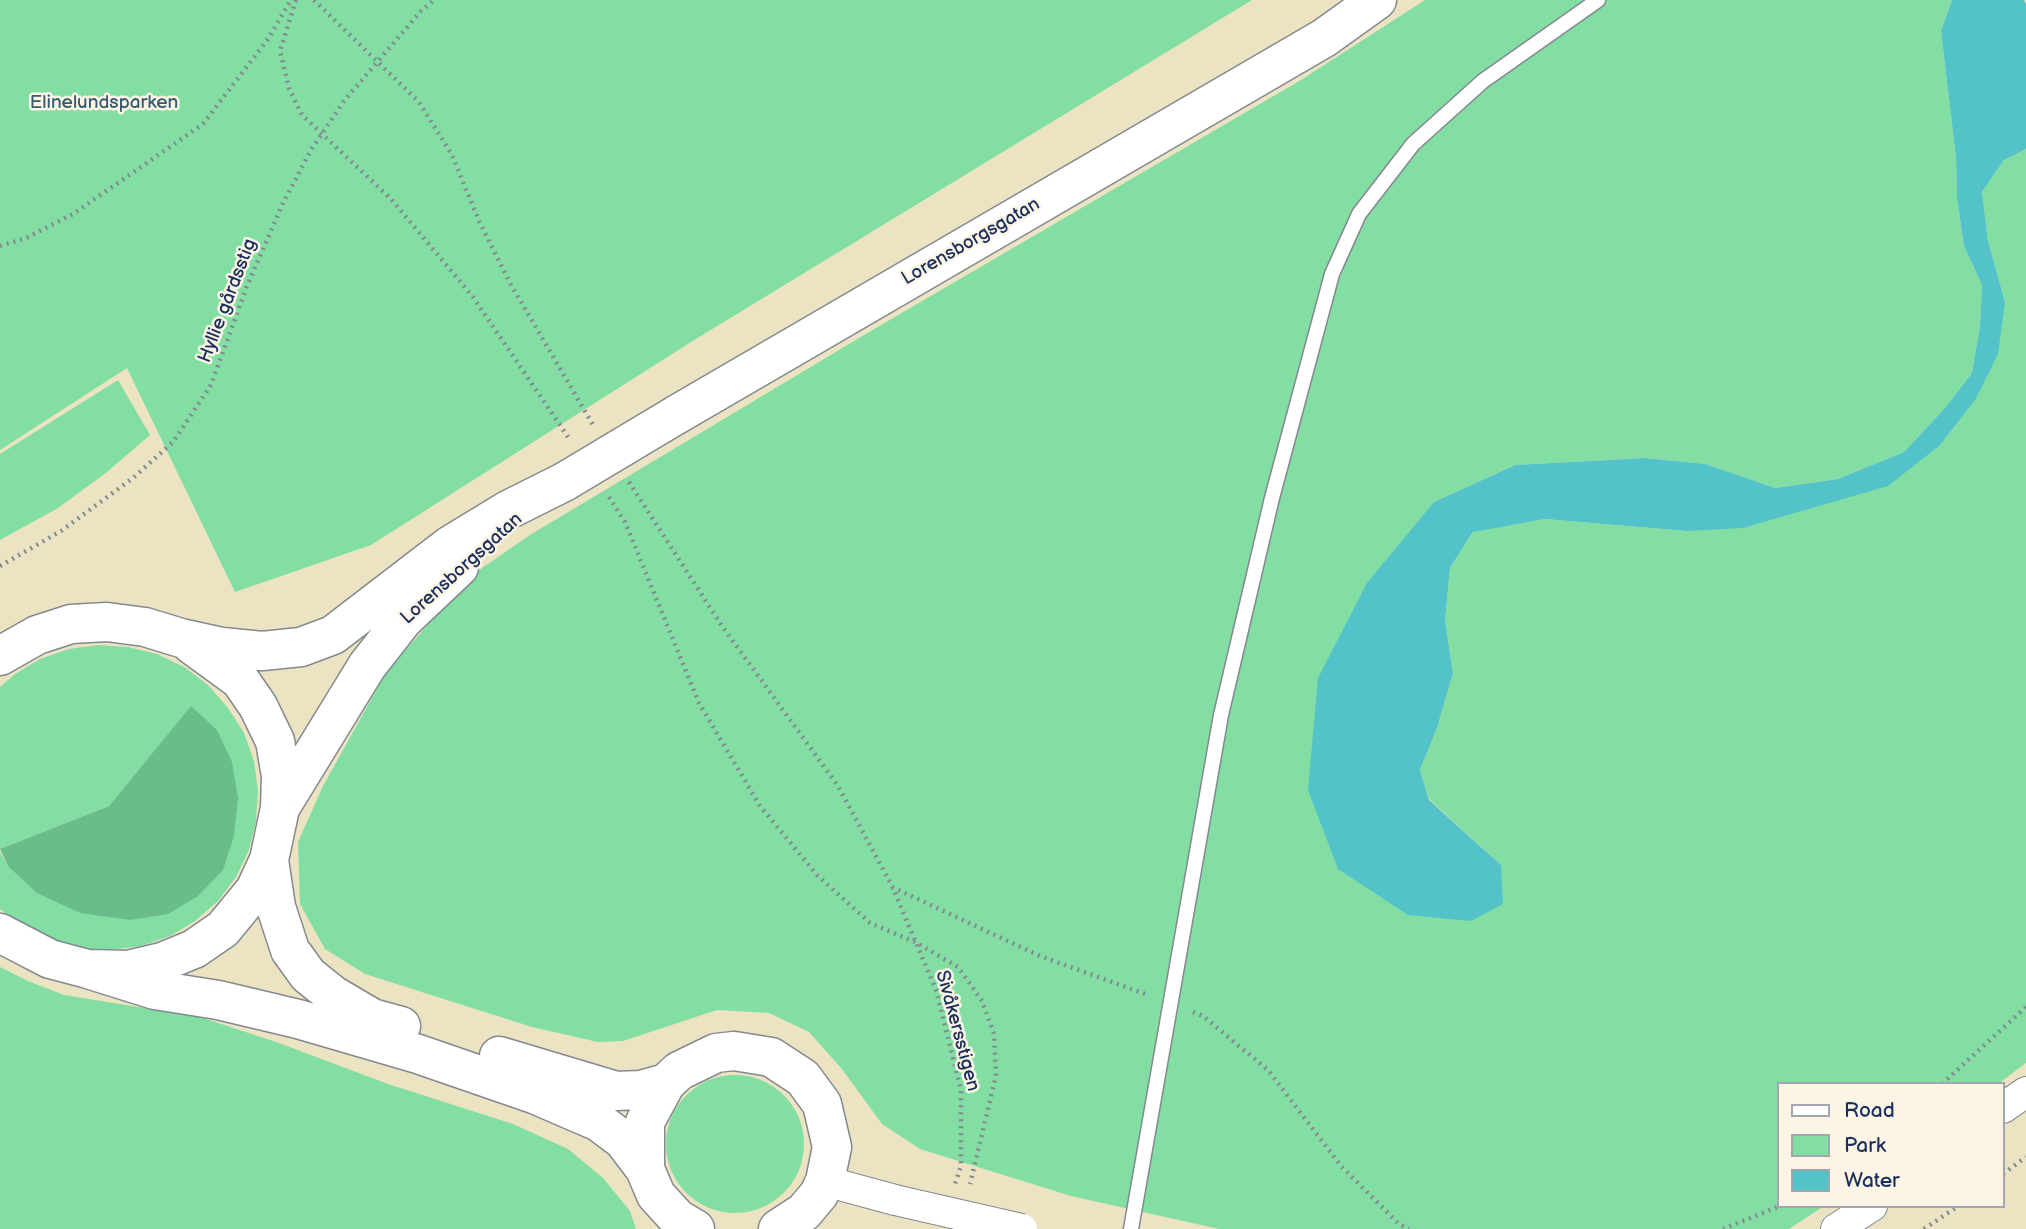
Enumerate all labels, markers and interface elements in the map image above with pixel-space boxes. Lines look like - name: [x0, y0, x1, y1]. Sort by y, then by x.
- park label: Elinelundsparken: [30, 92, 178, 114]
- street label: Lorensborgsgatan: [898, 193, 1044, 291]
- street label: Hyllie gårdsstig: [194, 236, 262, 366]
- street label: Lorensborgsgatan: [396, 508, 528, 630]
- street label: Sivåkersstigen: [930, 968, 984, 1094]
- legend: [1778, 1082, 2005, 1208]
- text: Road: [1844, 1098, 1895, 1123]
- text: Park: [1844, 1133, 1886, 1158]
- text: Water: [1844, 1168, 1900, 1193]

